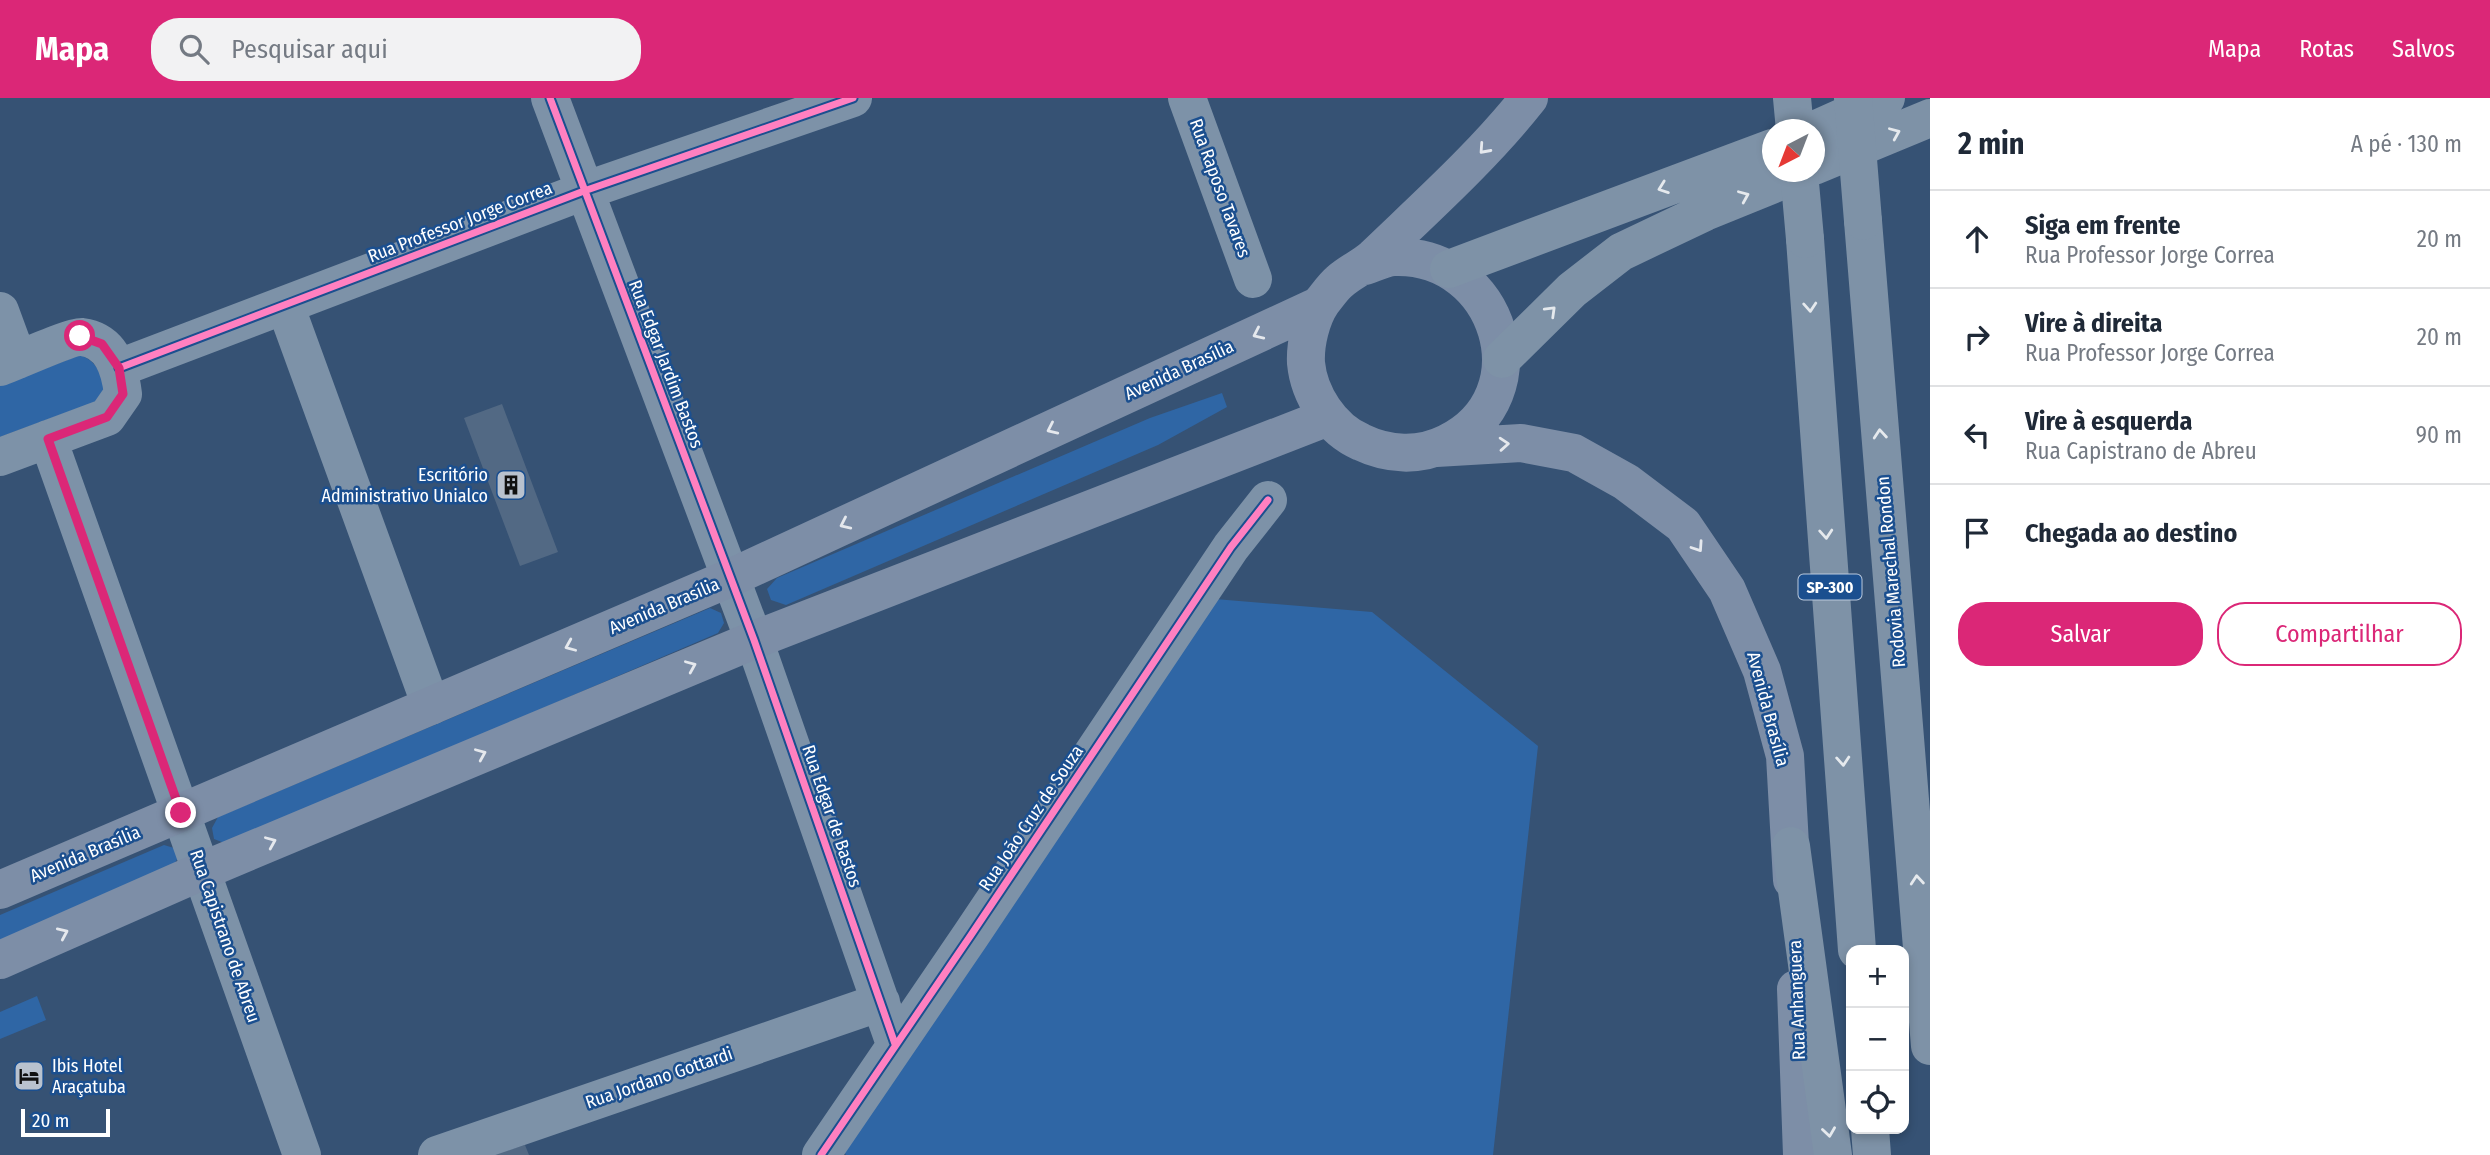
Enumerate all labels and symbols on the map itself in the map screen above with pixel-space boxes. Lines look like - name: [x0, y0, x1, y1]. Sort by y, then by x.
- street label: Rua Raposo Tavares: [1185, 116, 1255, 261]
- north arrow: [1762, 119, 1825, 182]
- one-way arrow: [1888, 127, 1900, 141]
- one-way arrow: [1480, 141, 1492, 154]
- street label: Rua Professor Jorge Correa: [365, 177, 555, 267]
- one-way arrow: [1657, 180, 1669, 194]
- one-way arrow: [1737, 190, 1750, 204]
- street label: Rua Edgar Jardim Bastos: [624, 277, 708, 451]
- one-way arrow: [1802, 302, 1817, 313]
- one-way arrow: [1542, 306, 1555, 319]
- route start: [64, 320, 95, 351]
- one-way arrow: [1253, 325, 1265, 339]
- street label: Avenida Brasília: [1121, 335, 1237, 405]
- one-way arrow: [1047, 421, 1059, 435]
- one-way arrow: [1873, 428, 1888, 439]
- one-way arrow: [1499, 437, 1510, 452]
- place label: Escritório Administrativo Unialco: [322, 464, 488, 507]
- building icon: Escritório Administrativo Unialco: [494, 468, 528, 502]
- street label: Rodovia Marechal Rondon: [1872, 475, 1910, 669]
- one-way arrow: [840, 516, 852, 530]
- one-way arrow: [1818, 528, 1833, 539]
- one-way arrow: [1689, 539, 1702, 552]
- street label: Avenida Brasília: [605, 573, 723, 639]
- road number: SP-300: [1798, 574, 1862, 600]
- one-way arrow: [565, 638, 577, 652]
- street label: Avenida Brasília: [1742, 649, 1794, 769]
- one-way arrow: [684, 661, 696, 675]
- street label: Rua João Cruz de Souza: [974, 741, 1088, 895]
- street label: Rua Edgar de Bastos: [797, 742, 867, 890]
- one-way arrow: [474, 749, 486, 763]
- one-way arrow: [1835, 755, 1850, 766]
- route end: [165, 797, 196, 828]
- street label: Avenida Brasília: [26, 821, 144, 887]
- one-way arrow: [265, 837, 277, 851]
- street label: Rua Capistrano de Abreu: [185, 847, 265, 1025]
- one-way arrow: [1910, 875, 1925, 886]
- one-way arrow: [56, 927, 68, 941]
- street label: Rua Anhanguera: [1784, 939, 1810, 1060]
- street label: Rua Jordano Gottardi: [582, 1042, 736, 1114]
- place label: Ibis Hotel Araçatuba: [52, 1055, 126, 1098]
- hotel icon: Ibis Hotel Araçatuba: [12, 1059, 46, 1093]
- scale bar: [21, 1106, 110, 1138]
- one-way arrow: [1822, 1126, 1837, 1138]

